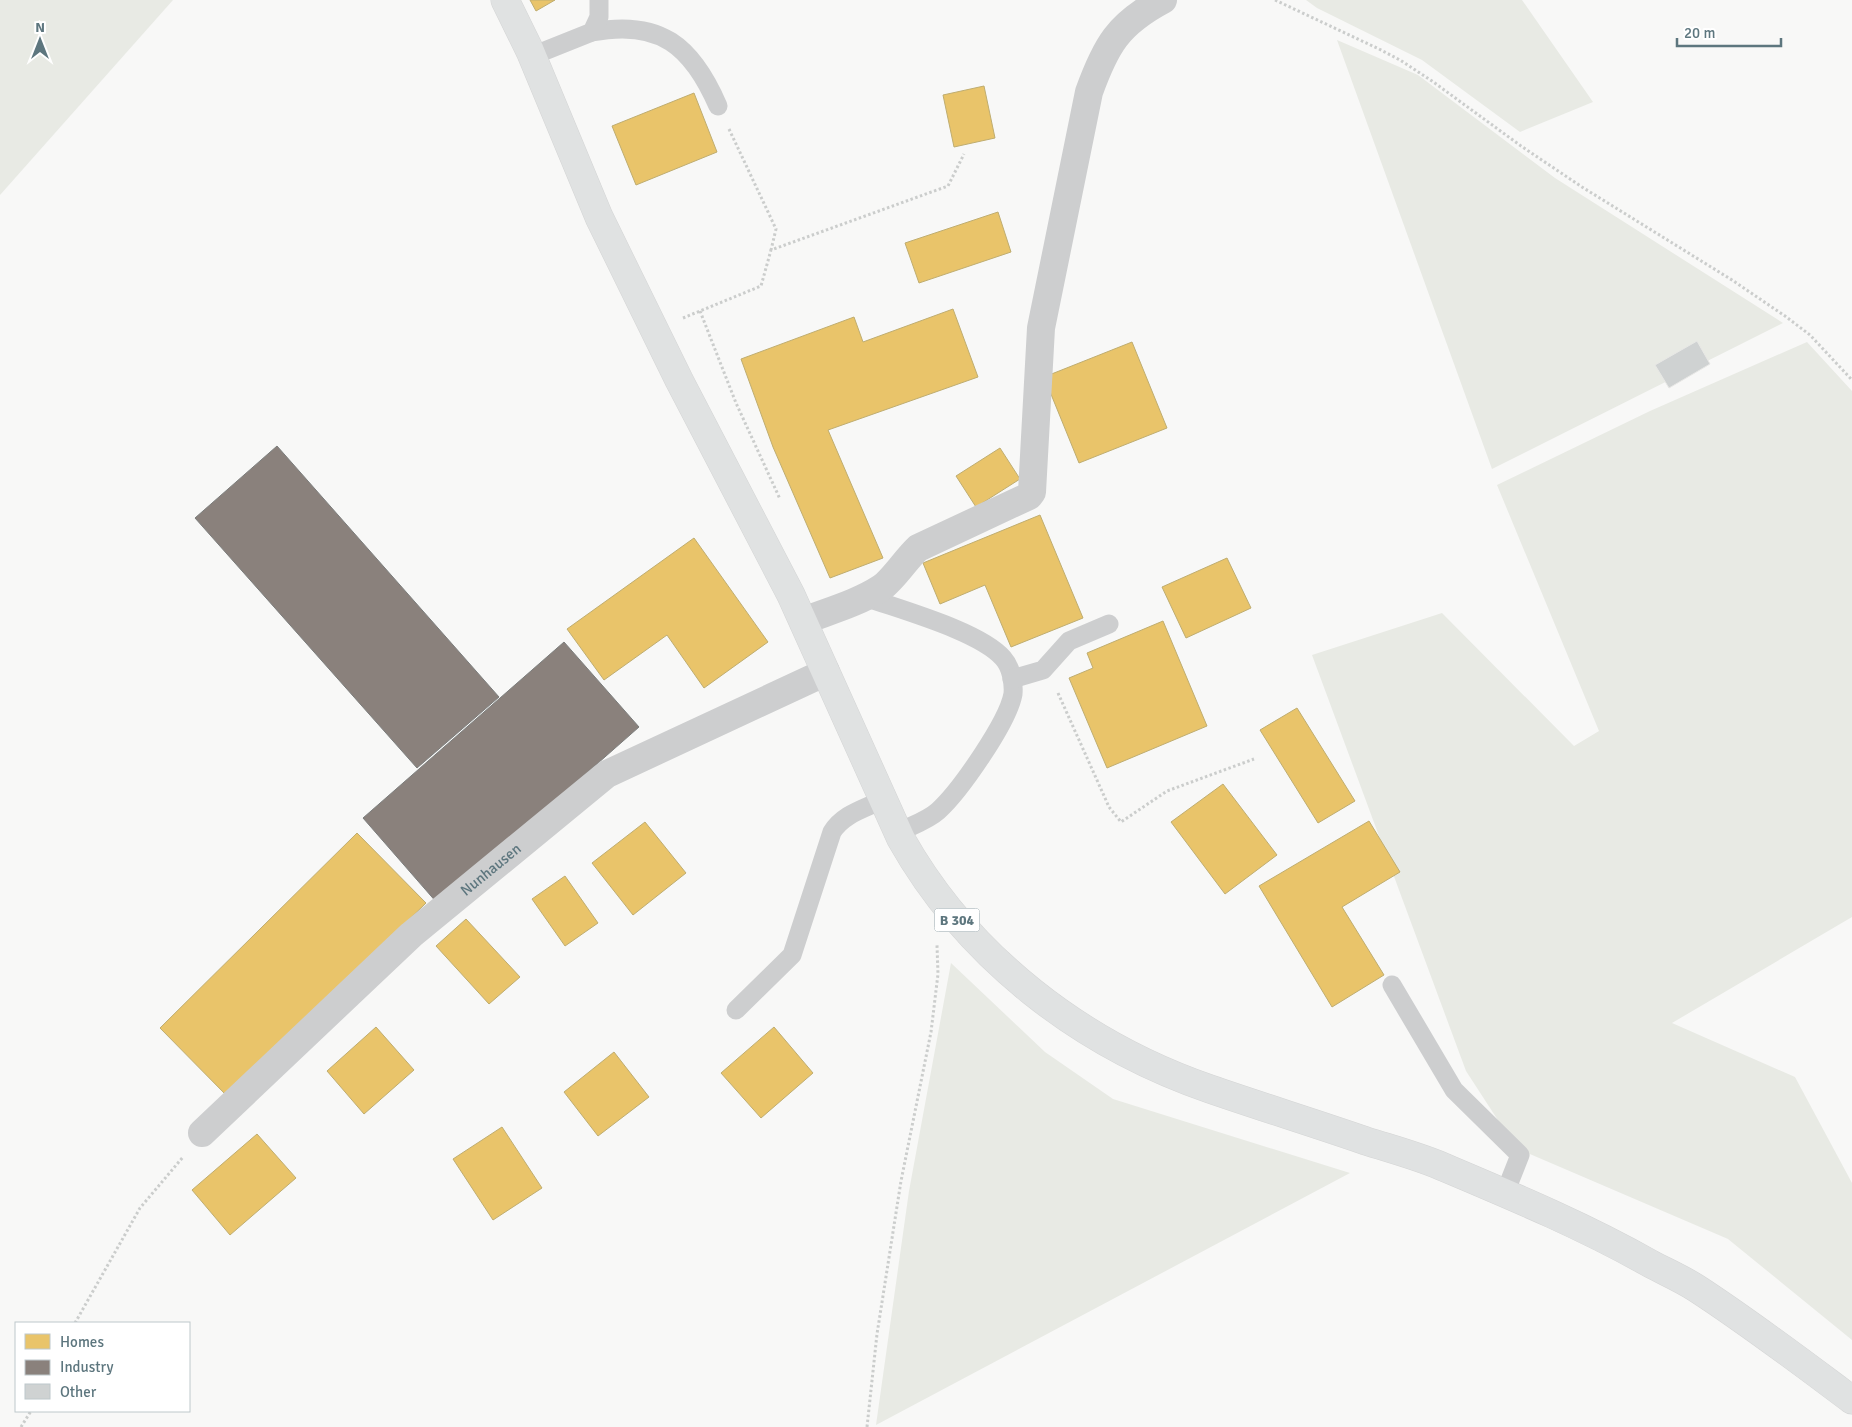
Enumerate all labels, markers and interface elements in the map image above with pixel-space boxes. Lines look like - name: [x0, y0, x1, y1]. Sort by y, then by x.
- north arrow: [15, 15, 65, 65]
- scale bar: [1677, 15, 1781, 47]
- text: N: [35, 19, 45, 36]
- text: 20 m: [1684, 24, 1715, 42]
- street label: Nunhausen: [457, 839, 525, 900]
- road number: B 304: [934, 908, 980, 932]
- legend: [15, 1322, 190, 1412]
- text: Homes: [60, 1333, 104, 1351]
- text: Industry: [60, 1358, 113, 1376]
- text: Other: [60, 1383, 97, 1401]

